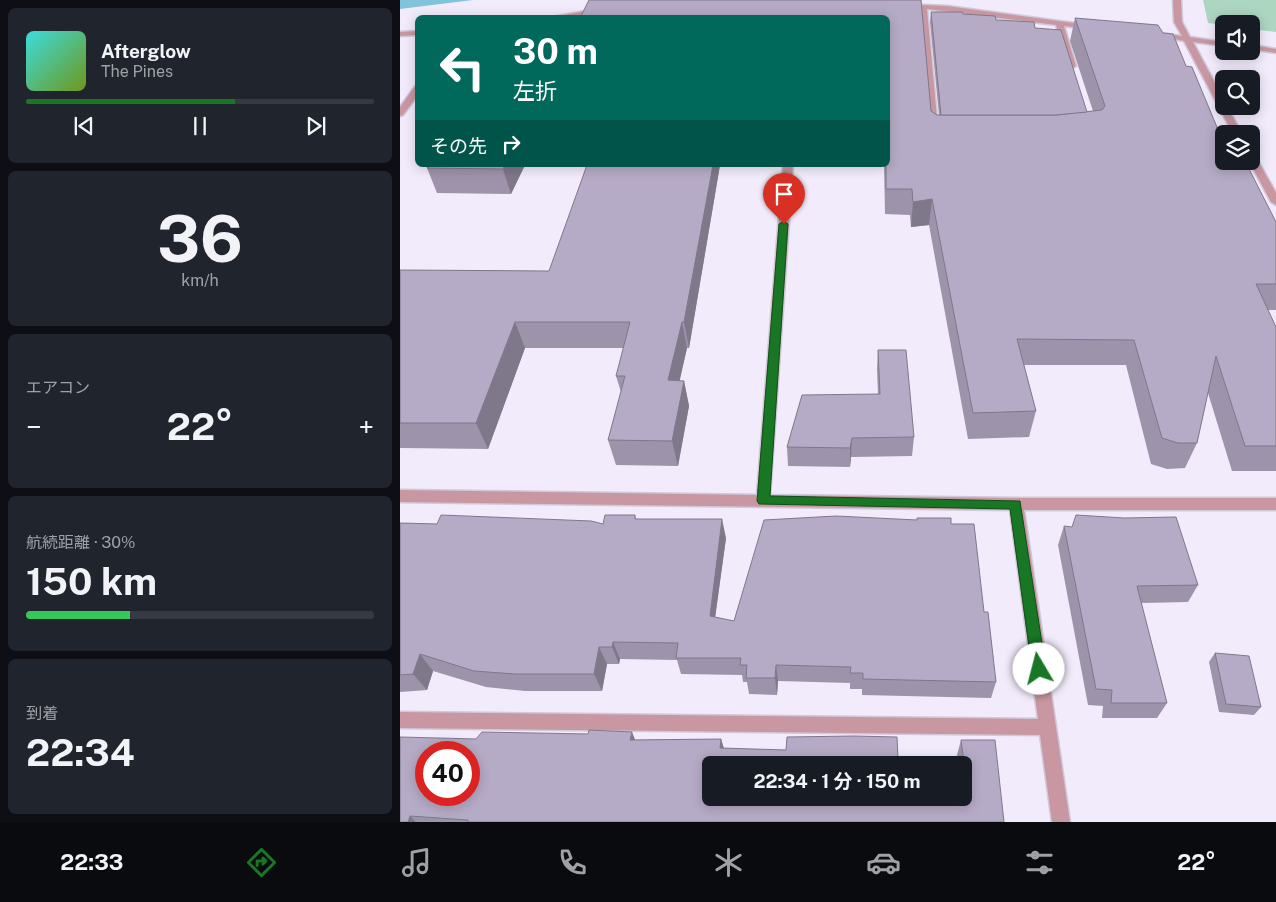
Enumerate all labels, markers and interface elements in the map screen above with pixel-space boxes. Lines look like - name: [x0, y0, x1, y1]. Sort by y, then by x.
- map controls: [1215, 15, 1260, 170]
- button: sound: [1215, 15, 1260, 60]
- text: 30 m: [513, 31, 598, 72]
- icon: left: [430, 35, 495, 100]
- text: Afterglow: [101, 40, 191, 62]
- text: The Pines: [101, 62, 173, 81]
- button: search: [1215, 70, 1260, 115]
- text: 左折: [513, 78, 557, 104]
- icon: previous: [70, 112, 98, 140]
- icon: pause: [186, 112, 214, 140]
- icon: next: [302, 112, 330, 140]
- button: layers: [1215, 125, 1260, 170]
- icon: right: [497, 130, 525, 158]
- text: その先: [430, 135, 487, 157]
- pin: [763, 173, 805, 224]
- icon: arrive: [770, 180, 798, 208]
- text: 36: [157, 200, 243, 277]
- text: km/h: [181, 271, 219, 290]
- text: エアコン: [26, 378, 90, 397]
- text: 22°: [167, 404, 233, 449]
- text: −: [26, 410, 42, 443]
- text: +: [358, 410, 374, 443]
- text: 航続距離 · 30%: [26, 533, 136, 552]
- text: 150 km: [26, 559, 157, 604]
- position arrow: [1012, 642, 1064, 694]
- text: 到着: [26, 704, 58, 723]
- text: 22:34: [26, 730, 135, 775]
- speed limit sign: 40: [415, 741, 480, 806]
- text: 22:34 · 1 分 · 150 m: [753, 770, 921, 792]
- icon: directions: [244, 845, 279, 880]
- icon: music: [399, 845, 434, 880]
- icon: phone: [555, 845, 590, 880]
- icon: climate: [711, 845, 746, 880]
- icon: car: [866, 845, 901, 880]
- icon: filters: [1022, 845, 1057, 880]
- text: 22:33: [60, 849, 123, 875]
- text: 22°: [1177, 849, 1216, 875]

